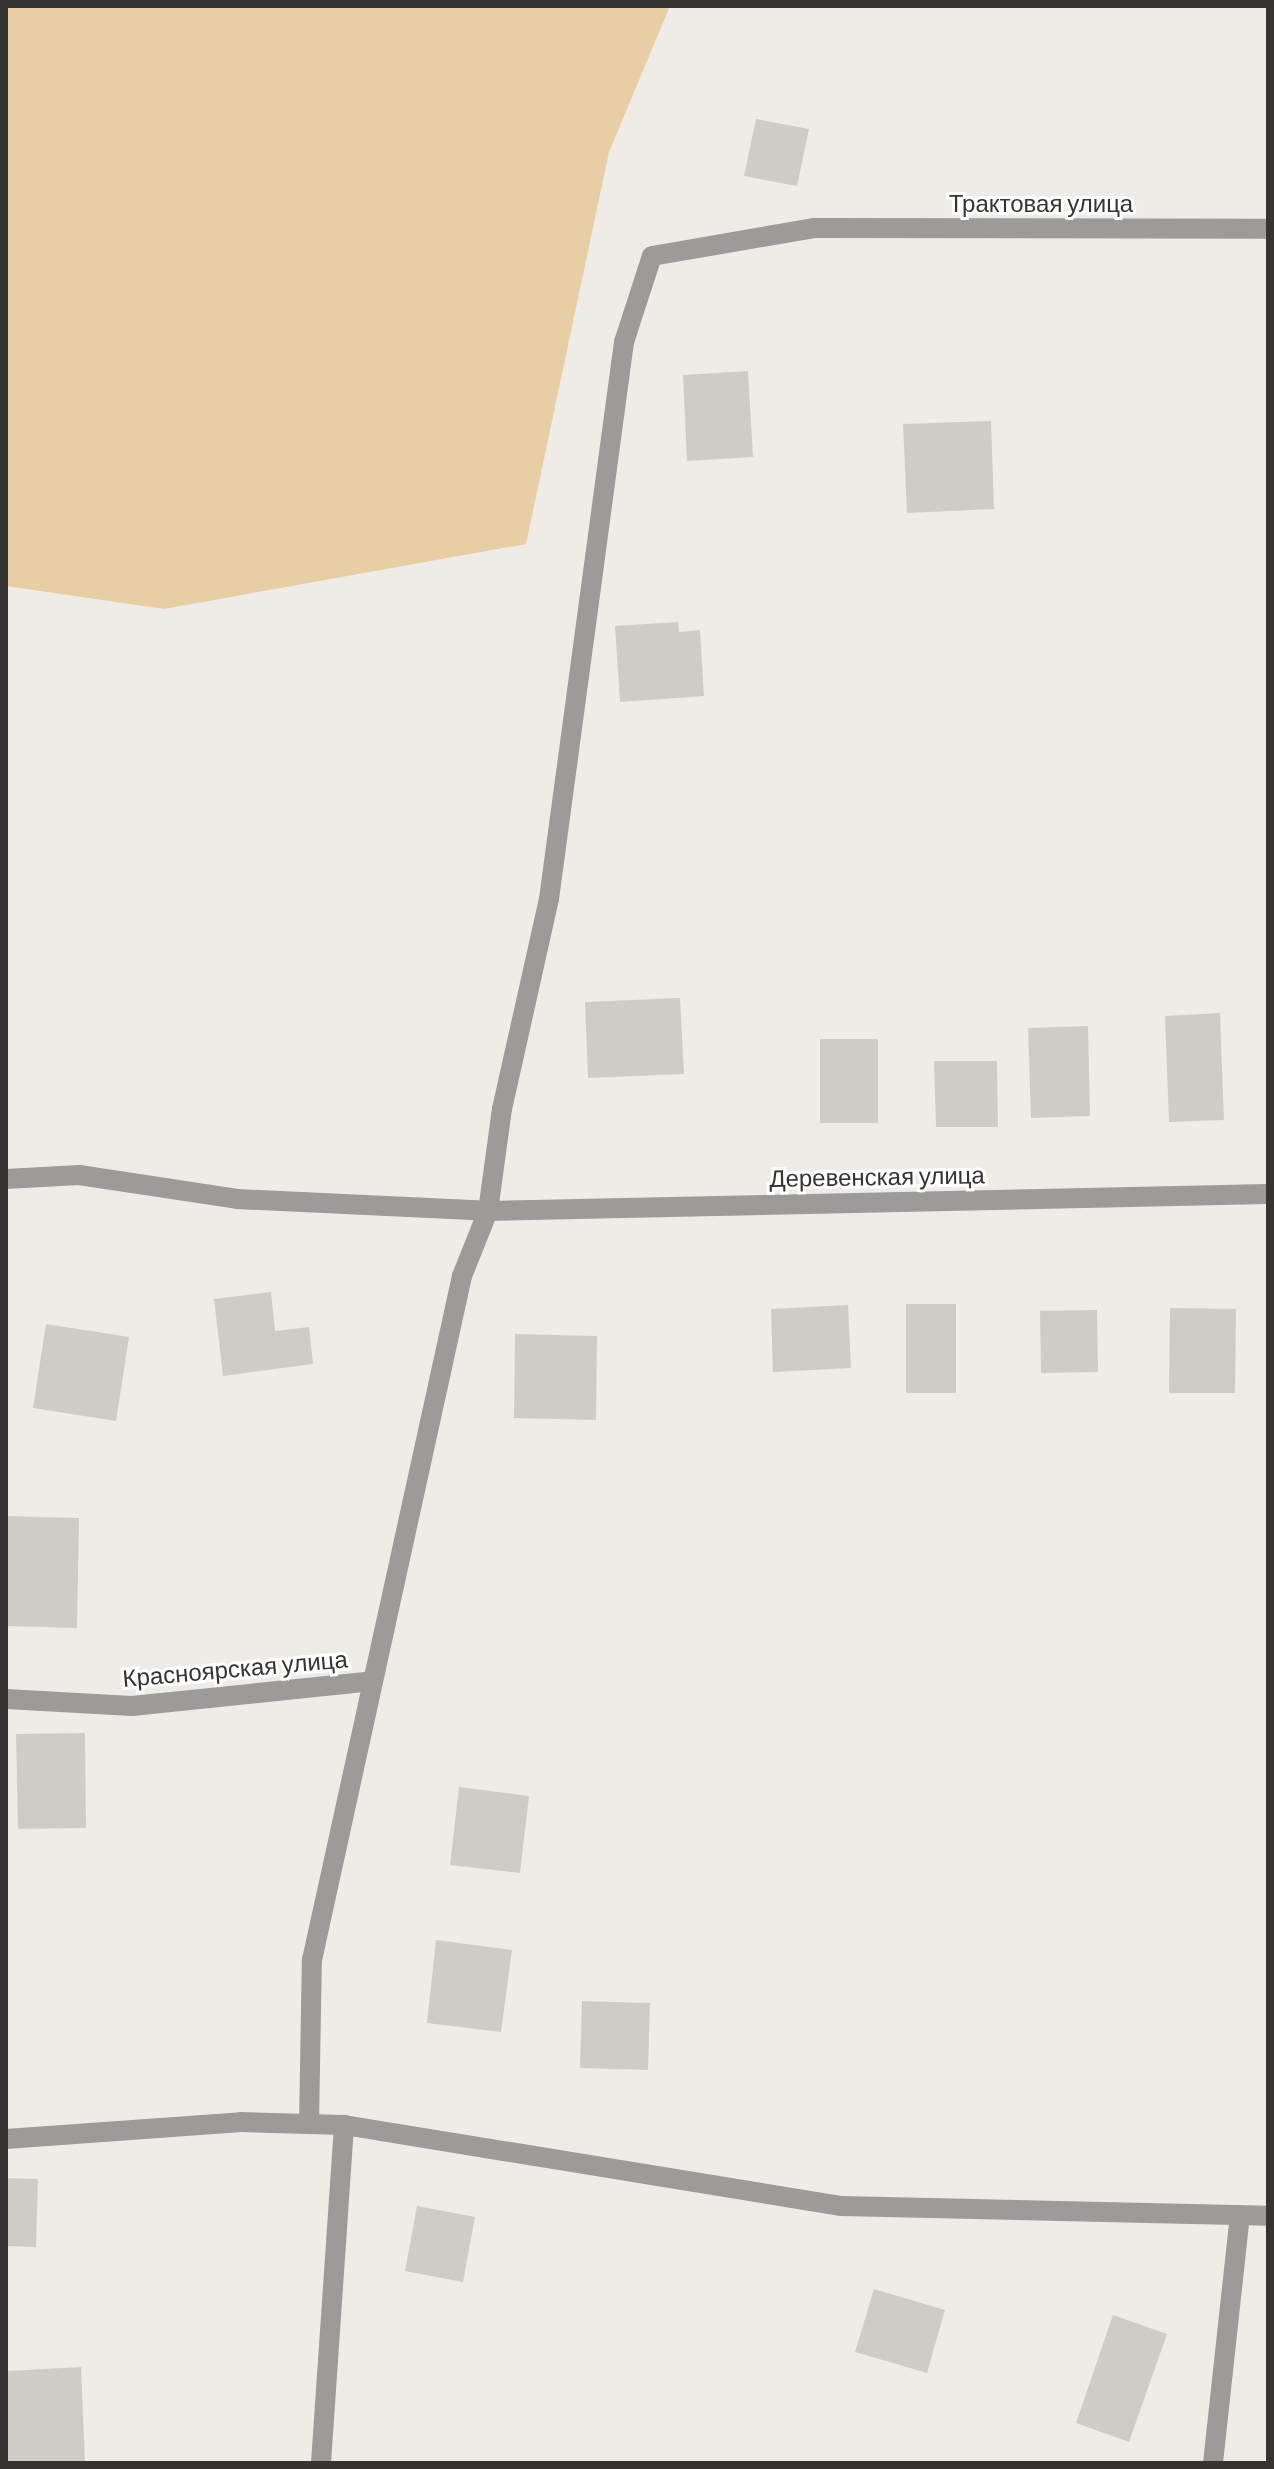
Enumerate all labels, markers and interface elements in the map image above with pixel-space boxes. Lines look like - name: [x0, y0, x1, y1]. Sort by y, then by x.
- street label: Трактовая улица: [949, 189, 1133, 217]
- street label: Деревенская улица: [769, 1160, 985, 1192]
- street label: Красноярская улица: [121, 1644, 349, 1692]

